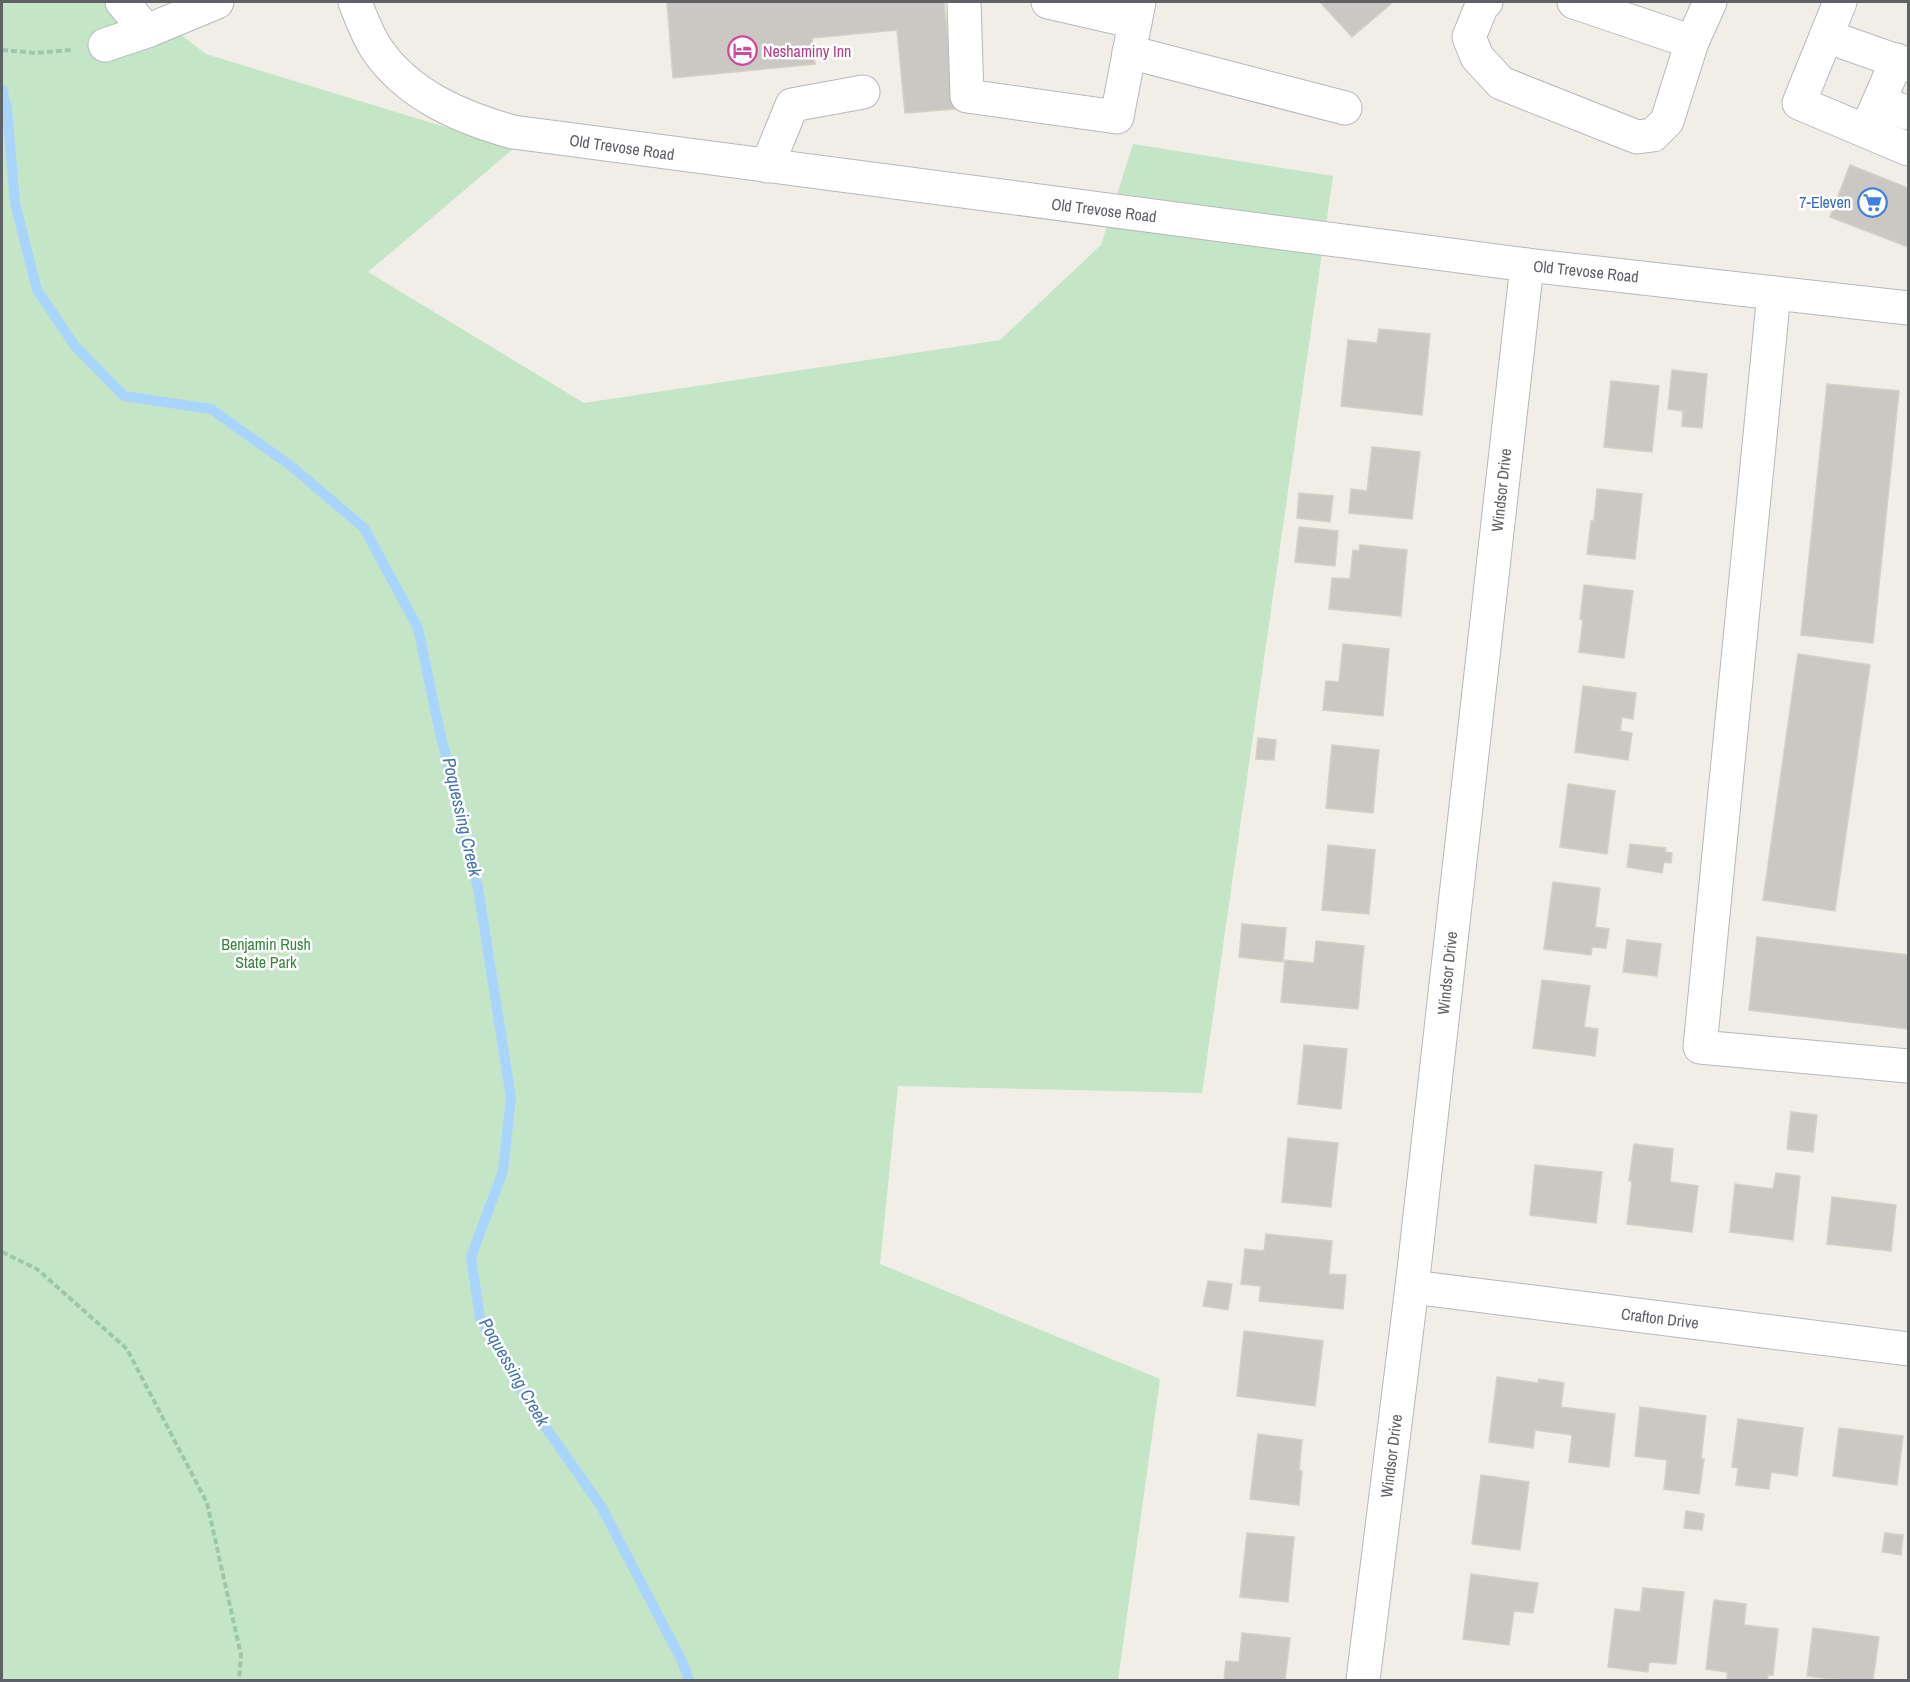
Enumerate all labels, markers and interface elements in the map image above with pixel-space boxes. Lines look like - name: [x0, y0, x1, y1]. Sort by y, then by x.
- hotel icon: Neshaminy Inn: [726, 35, 758, 67]
- place label: Neshaminy Inn: [763, 40, 851, 62]
- street label: Old Trevose Road: [568, 129, 676, 165]
- supermarket icon: 7-Eleven: [1856, 186, 1888, 218]
- place label: 7-Eleven: [1799, 191, 1851, 213]
- street label: Old Trevose Road: [1050, 193, 1158, 227]
- street label: Old Trevose Road: [1532, 255, 1640, 287]
- street label: Windsor Drive: [1486, 447, 1516, 533]
- water label: Poquessing Creek: [437, 755, 488, 879]
- street label: Windsor Drive: [1432, 930, 1462, 1016]
- park label: Benjamin Rush State Park: [221, 933, 311, 973]
- street label: Crafton Drive: [1620, 1302, 1700, 1334]
- water label: Poquessing Creek: [473, 1313, 556, 1431]
- street label: Windsor Drive: [1375, 1413, 1407, 1499]

